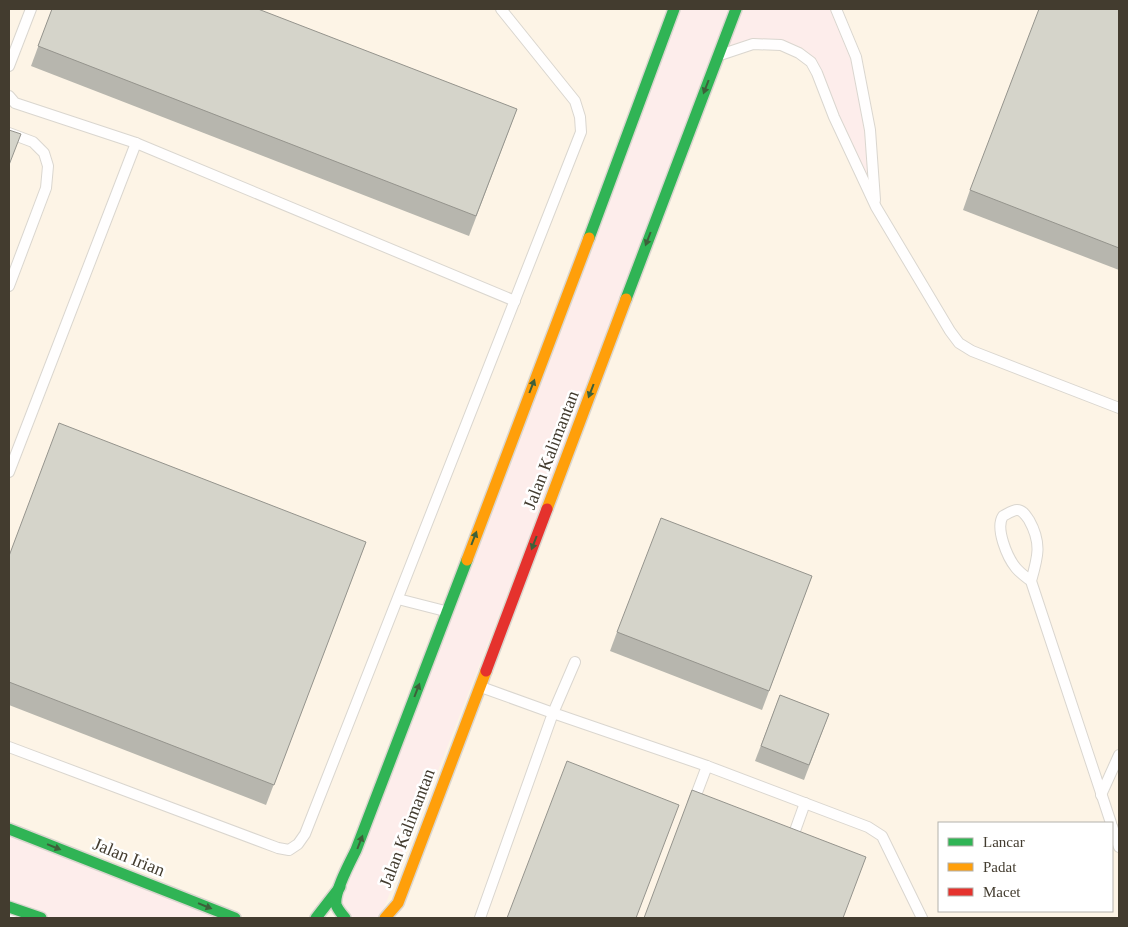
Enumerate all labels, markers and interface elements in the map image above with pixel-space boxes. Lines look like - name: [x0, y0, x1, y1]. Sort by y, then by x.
- one-way arrow: [702, 80, 710, 95]
- one-way arrow: [644, 232, 652, 246]
- one-way arrow: [528, 378, 536, 393]
- one-way arrow: [587, 384, 595, 399]
- street label: Jalan Kalimantan: [519, 388, 583, 512]
- one-way arrow: [470, 530, 478, 545]
- one-way arrow: [530, 536, 538, 551]
- one-way arrow: [413, 682, 421, 697]
- street label: Jalan Kalimantan: [375, 766, 439, 890]
- legend: [938, 822, 1113, 912]
- street label: Jalan Irian: [90, 834, 168, 880]
- text: Lancar: [983, 834, 1025, 850]
- one-way arrow: [356, 835, 364, 849]
- one-way arrow: [47, 843, 61, 851]
- text: Padat: [983, 859, 1017, 875]
- text: Macet: [983, 884, 1021, 900]
- one-way arrow: [198, 903, 212, 911]

